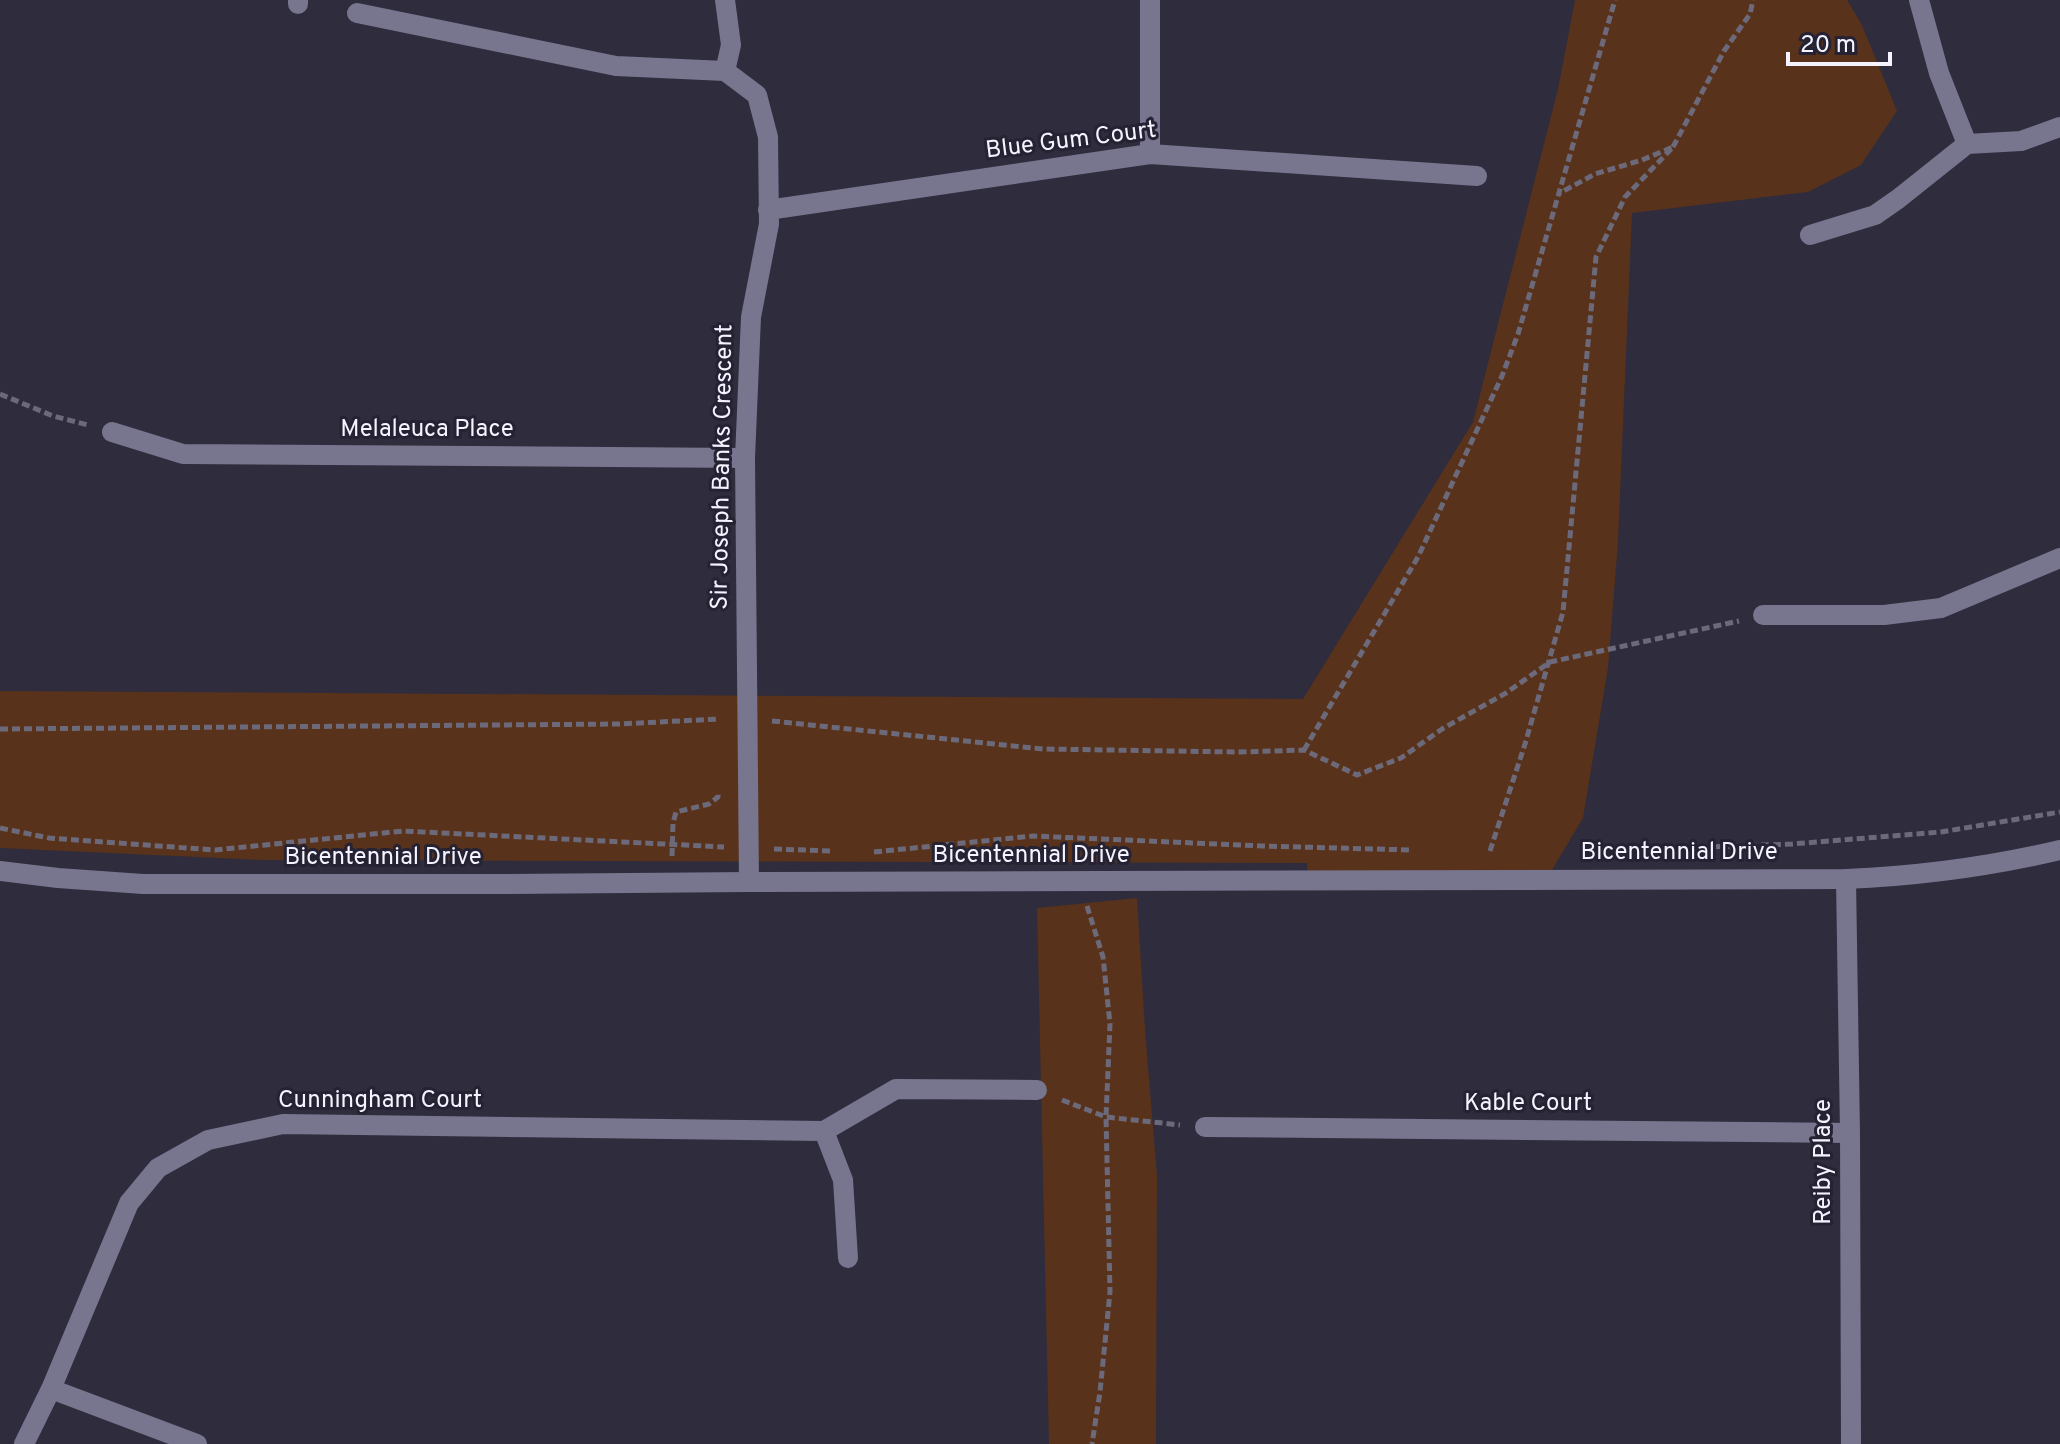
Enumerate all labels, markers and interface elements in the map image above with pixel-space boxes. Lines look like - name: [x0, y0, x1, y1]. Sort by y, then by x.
- scale bar: [1788, 16, 1890, 66]
- text: 20 m: [1800, 31, 1856, 61]
- street label: Blue Gum Court: [984, 116, 1158, 166]
- street label: Sir Joseph Banks Crescent: [706, 324, 740, 610]
- street label: Melaleuca Place: [340, 415, 514, 445]
- street label: Bicentennial Drive: [1580, 838, 1778, 868]
- street label: Bicentennial Drive: [932, 841, 1130, 871]
- street label: Bicentennial Drive: [284, 843, 482, 873]
- street label: Cunningham Court: [278, 1086, 482, 1116]
- street label: Kable Court: [1464, 1089, 1592, 1119]
- street label: Reiby Place: [1809, 1099, 1839, 1225]

